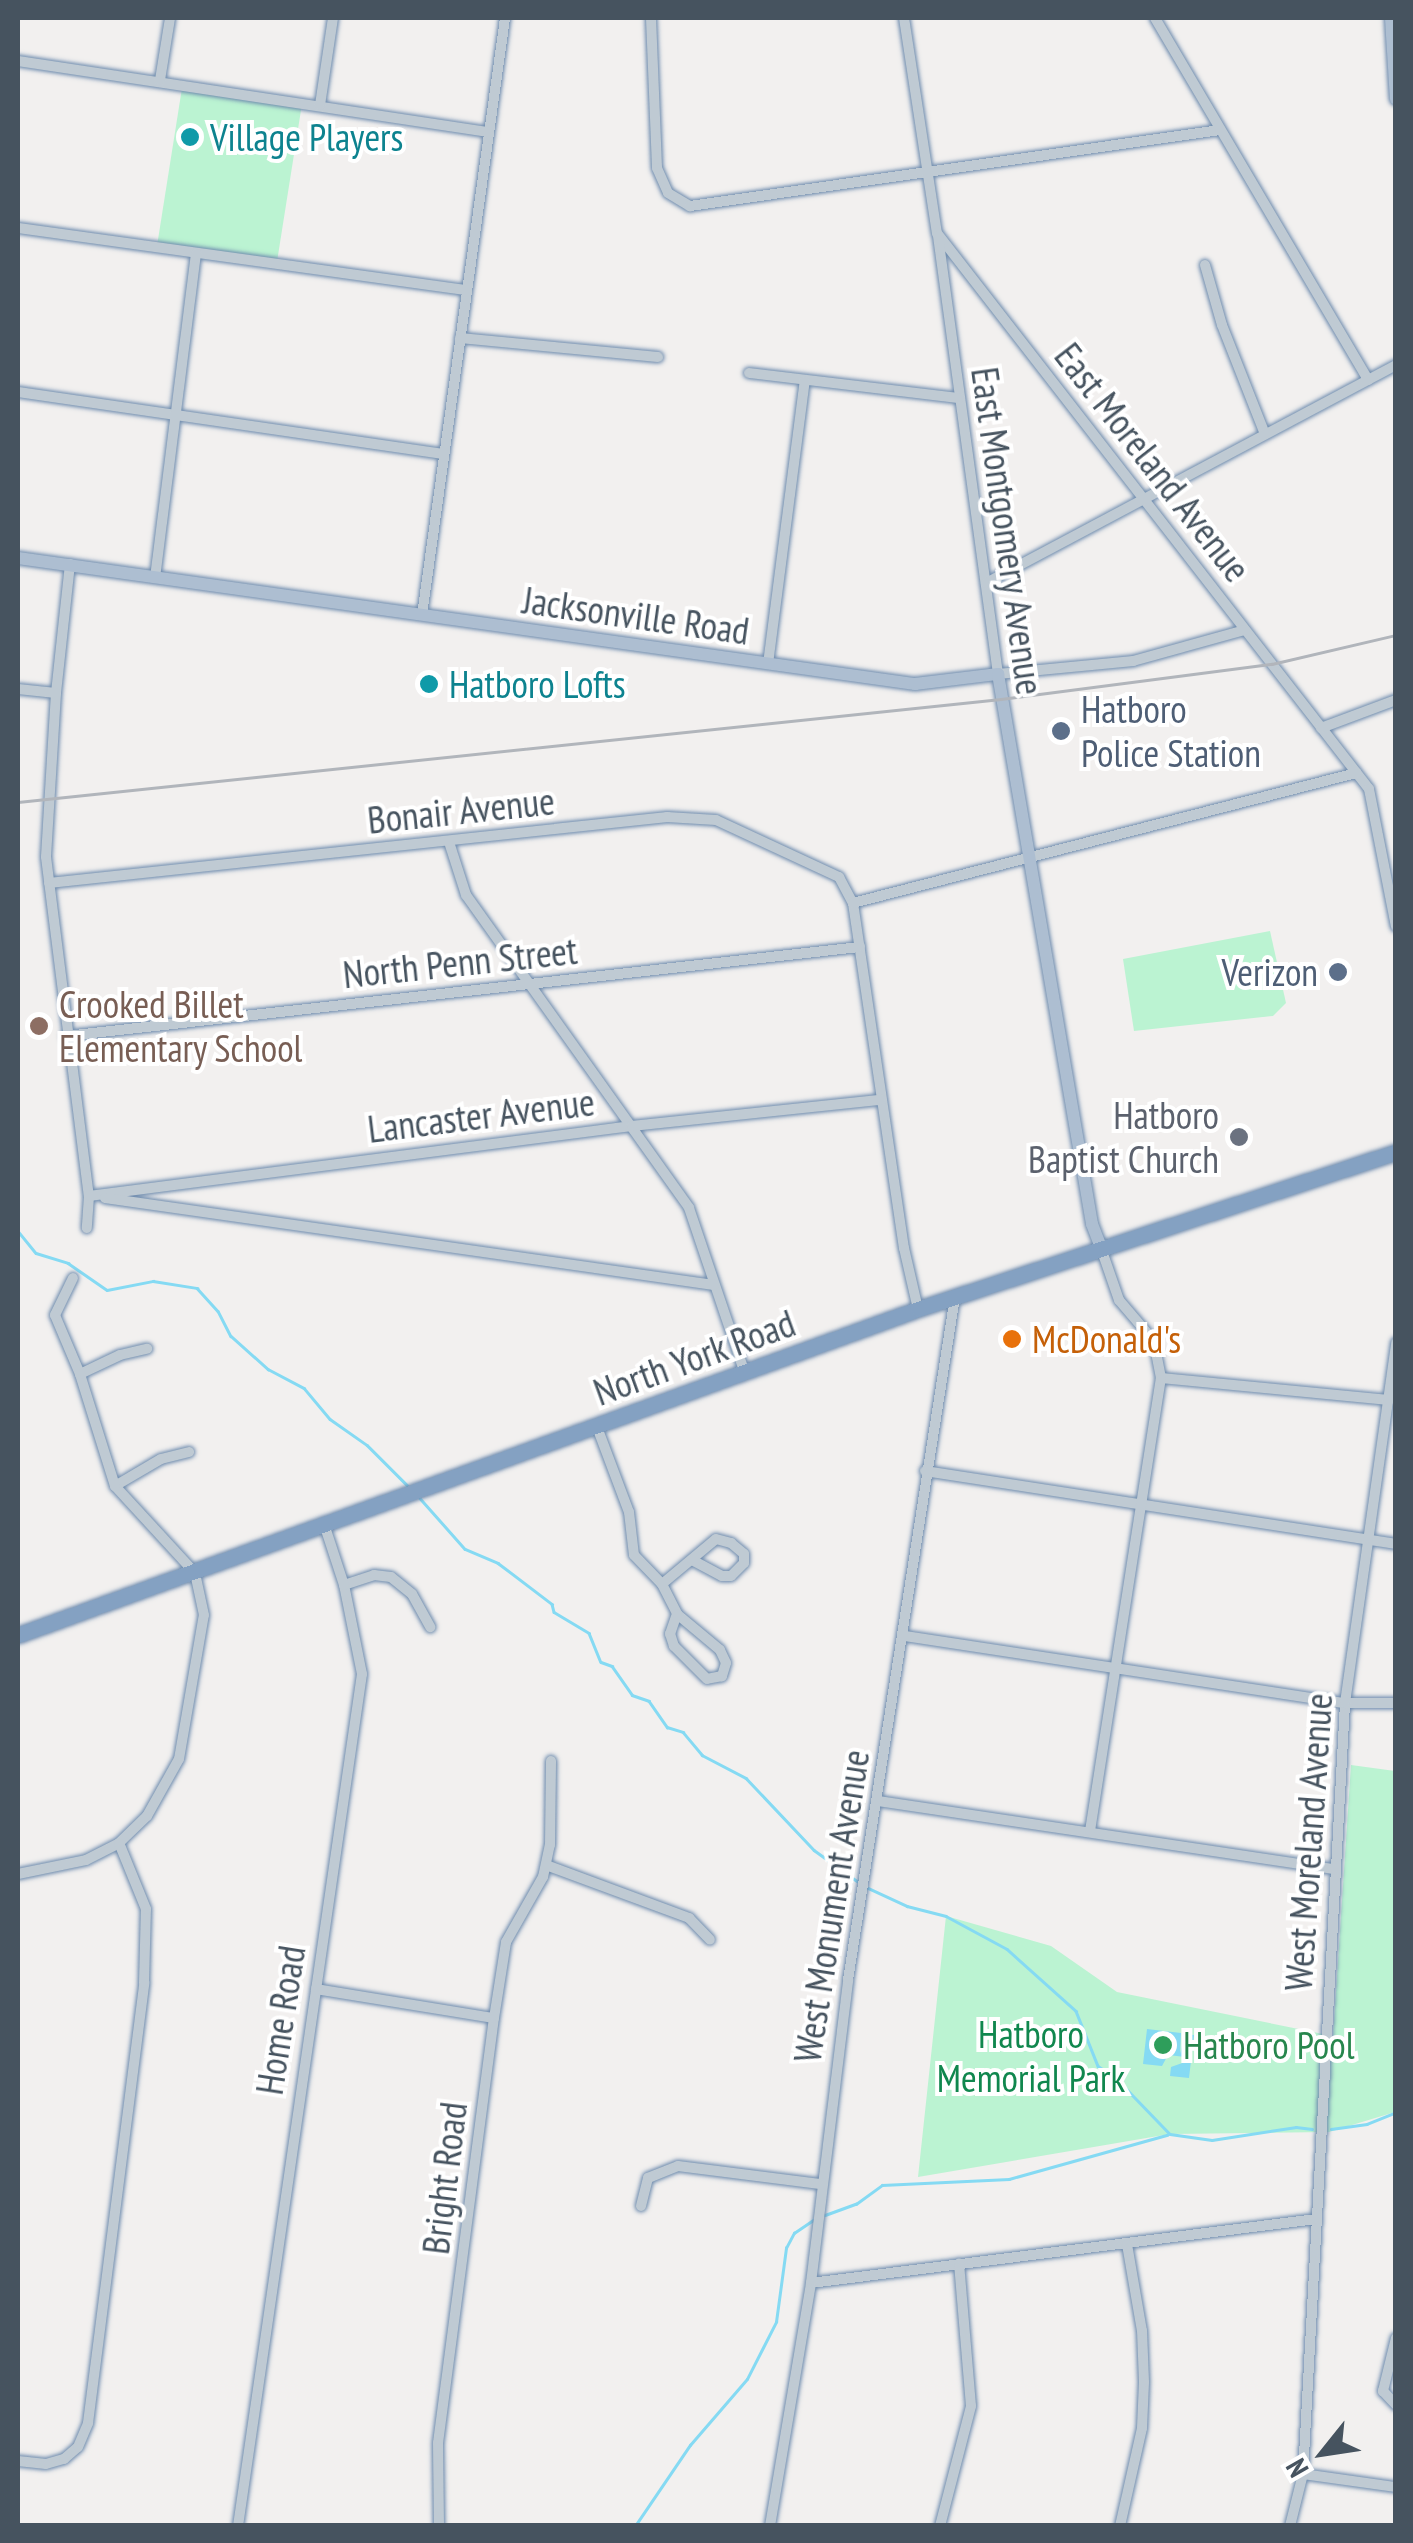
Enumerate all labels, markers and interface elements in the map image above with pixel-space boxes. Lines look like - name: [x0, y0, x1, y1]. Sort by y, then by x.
- place label: Village Players: [210, 114, 403, 160]
- marker: Village Players: [179, 126, 201, 148]
- street label: East Moreland Avenue: [1045, 333, 1261, 591]
- street label: East Montgomery Avenue: [962, 363, 1054, 699]
- street label: Jacksonville Road: [520, 577, 752, 653]
- place label: Hatboro Lofts: [449, 661, 626, 707]
- marker: Hatboro Lofts: [418, 673, 440, 695]
- place label: Hatboro Police Station: [1081, 686, 1261, 776]
- marker: Hatboro Police Station: [1050, 720, 1072, 742]
- street label: Bonair Avenue: [365, 777, 557, 843]
- street label: North Penn Street: [341, 927, 579, 997]
- place label: Verizon: [1222, 949, 1318, 995]
- marker: Verizon: [1327, 961, 1349, 983]
- place label: Crooked Billet Elementary School: [59, 981, 304, 1070]
- marker: Crooked Billet Elementary School: [28, 1015, 50, 1037]
- street label: Lancaster Avenue: [365, 1078, 597, 1152]
- place label: Hatboro Baptist Church: [1028, 1092, 1219, 1182]
- marker: Hatboro Baptist Church: [1228, 1126, 1250, 1148]
- street label: North York Road: [586, 1299, 802, 1415]
- place label: McDonald's: [1032, 1316, 1181, 1362]
- marker: McDonald's: [1001, 1328, 1023, 1350]
- street label: West Moreland Avenue: [1275, 1691, 1341, 1993]
- street label: West Monument Avenue: [784, 1746, 878, 2066]
- street label: Home Road: [246, 1942, 314, 2098]
- park label: Hatboro Memorial Park: [937, 2011, 1125, 2100]
- place label: Hatboro Pool: [1183, 2022, 1355, 2068]
- marker: Hatboro Pool: [1152, 2034, 1174, 2056]
- street label: Bright Road: [412, 2099, 476, 2257]
- north arrow: [1273, 2403, 1373, 2503]
- text: N: [1277, 2452, 1316, 2484]

